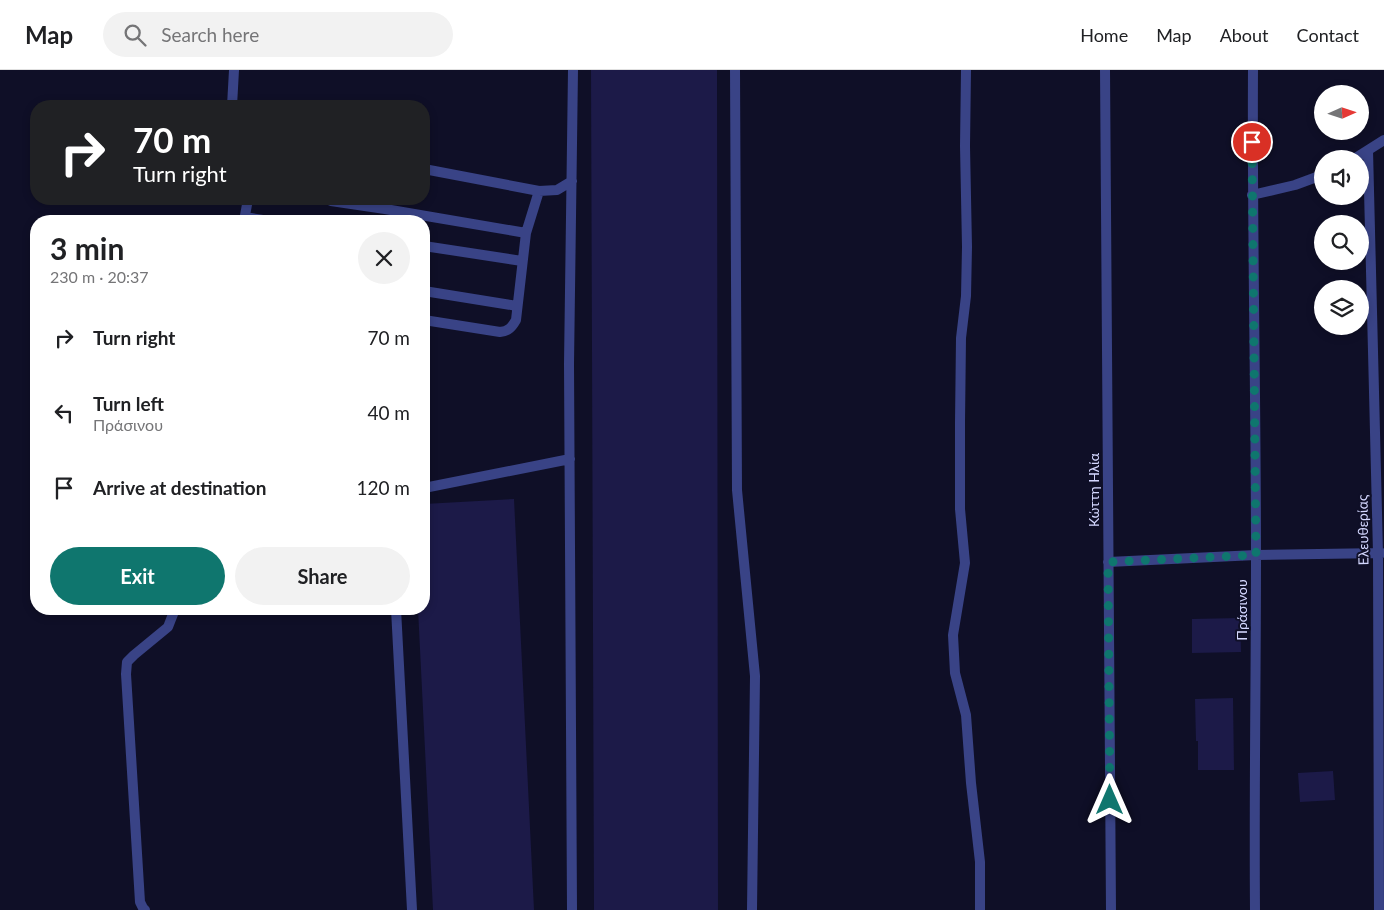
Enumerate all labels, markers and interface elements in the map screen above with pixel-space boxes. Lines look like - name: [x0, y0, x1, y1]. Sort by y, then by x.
- search box: [103, 12, 453, 57]
- text: Map: [25, 20, 73, 49]
- icon: search: [121, 21, 149, 49]
- text: Search here: [161, 23, 259, 46]
- text: Home: [1080, 24, 1128, 46]
- text: Map: [1156, 24, 1192, 46]
- text: About: [1220, 24, 1269, 46]
- text: Contact: [1297, 24, 1359, 46]
- north arrow: [1314, 85, 1369, 140]
- map controls: [1314, 85, 1369, 335]
- text: 70 m: [133, 118, 211, 160]
- icon: right: [50, 120, 115, 185]
- pin: [1231, 121, 1273, 163]
- icon: arrive: [1238, 128, 1266, 156]
- button: sound: [1314, 150, 1369, 205]
- text: Turn right: [133, 160, 227, 187]
- button: search: [1314, 215, 1369, 270]
- text: 3 min: [50, 230, 124, 266]
- button: close: [358, 232, 410, 284]
- text: 230 m · 20:37: [50, 267, 149, 286]
- button: layers: [1314, 280, 1369, 335]
- icon: right: [50, 324, 78, 352]
- text: Turn right: [93, 326, 175, 349]
- text: 70 m: [367, 326, 410, 349]
- text: Turn left: [93, 392, 164, 415]
- icon: left: [50, 399, 78, 427]
- text: 40 m: [367, 401, 410, 424]
- text: Πράσινου: [93, 415, 163, 434]
- street label: Κώττη Ηλία: [1085, 452, 1102, 527]
- icon: arrive: [50, 474, 78, 502]
- text: Arrive at destination: [93, 476, 266, 499]
- text: 120 m: [356, 476, 410, 499]
- street label: Ελευθερίας: [1353, 494, 1372, 565]
- button: Exit: [50, 547, 225, 605]
- button: Share: [235, 547, 410, 605]
- street label: Πράσινου: [1233, 579, 1250, 641]
- position arrow: [1083, 773, 1135, 825]

